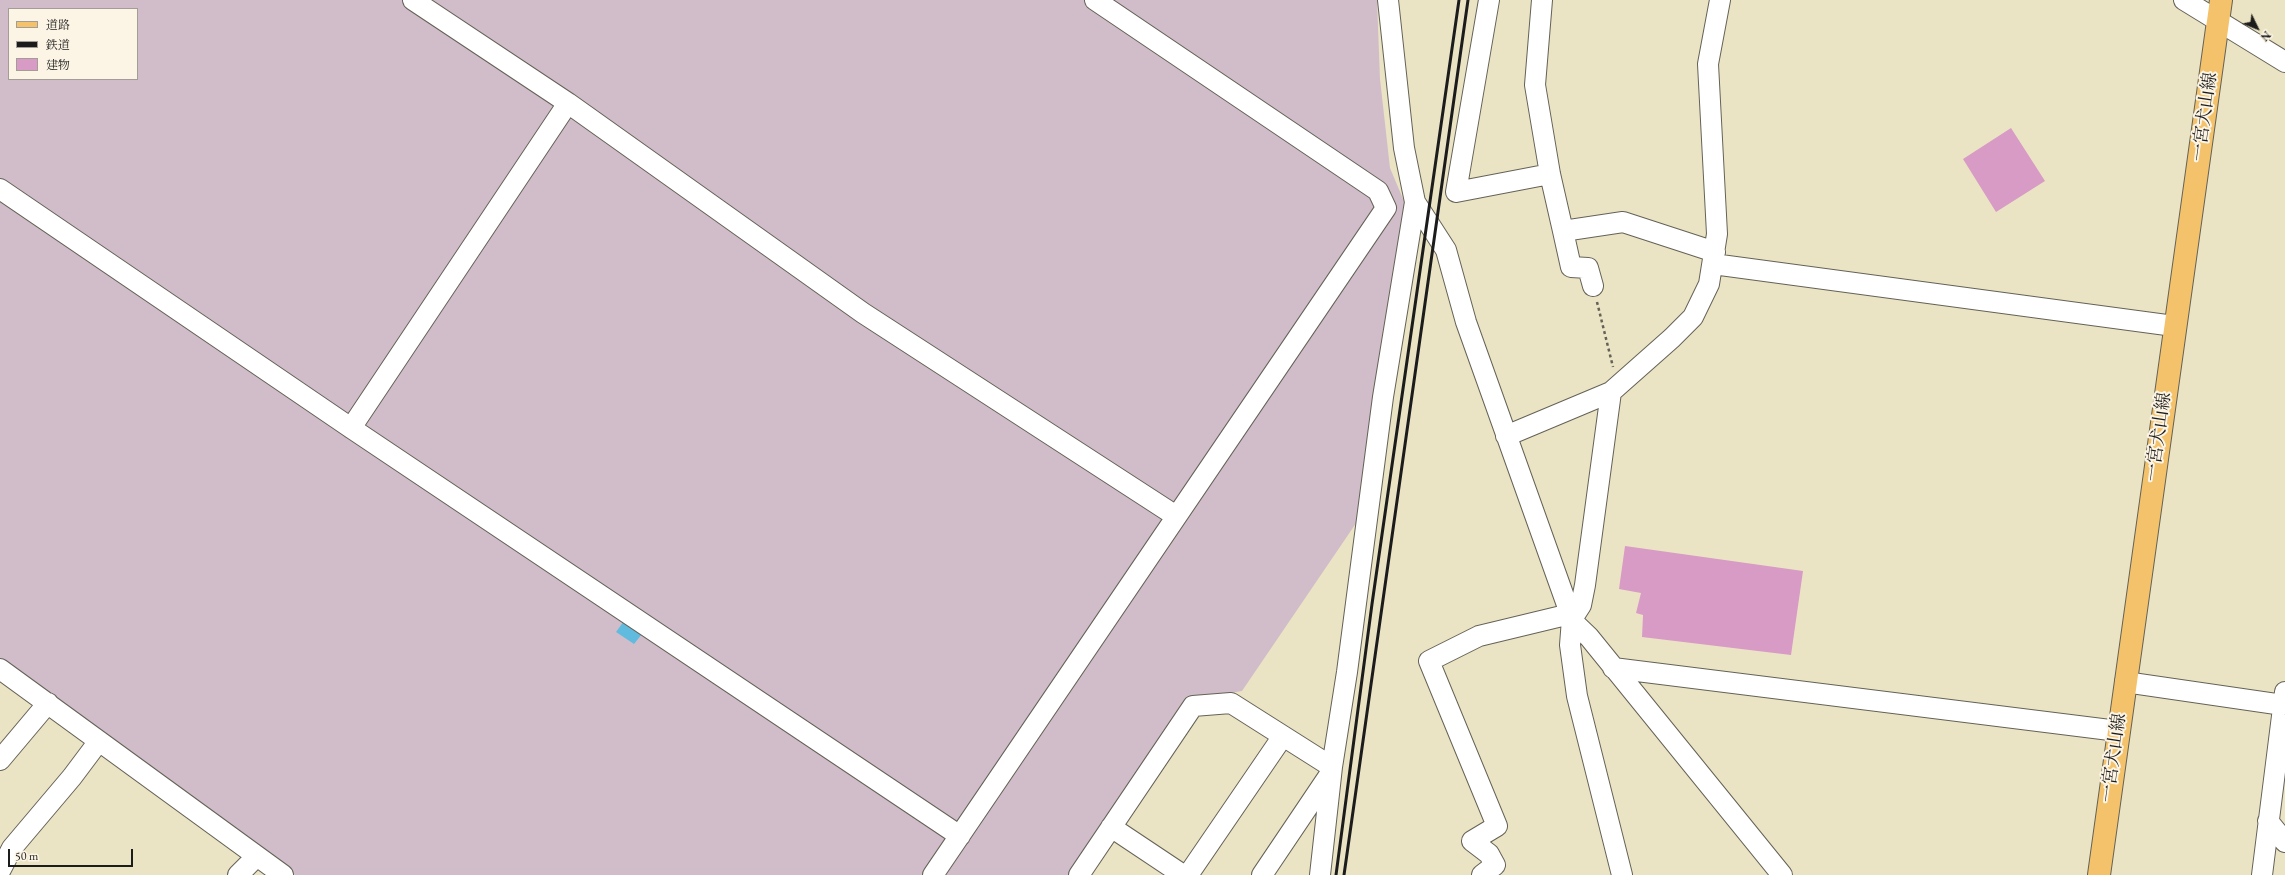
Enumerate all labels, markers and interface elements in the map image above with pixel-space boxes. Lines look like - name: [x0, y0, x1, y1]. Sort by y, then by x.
- legend: [8, 8, 138, 80]
- north arrow: [2237, 8, 2277, 48]
- text: 道路: [46, 17, 70, 33]
- text: N: [2258, 28, 2274, 44]
- text: 鉄道: [46, 37, 70, 53]
- text: 建物: [46, 57, 70, 73]
- street label: 一宮犬山線: [2188, 71, 2222, 163]
- street label: 一宮犬山線: [2142, 391, 2176, 483]
- street label: 一宮犬山線: [2097, 712, 2131, 804]
- scale bar: [10, 841, 135, 867]
- text: 50 m: [15, 848, 38, 864]

